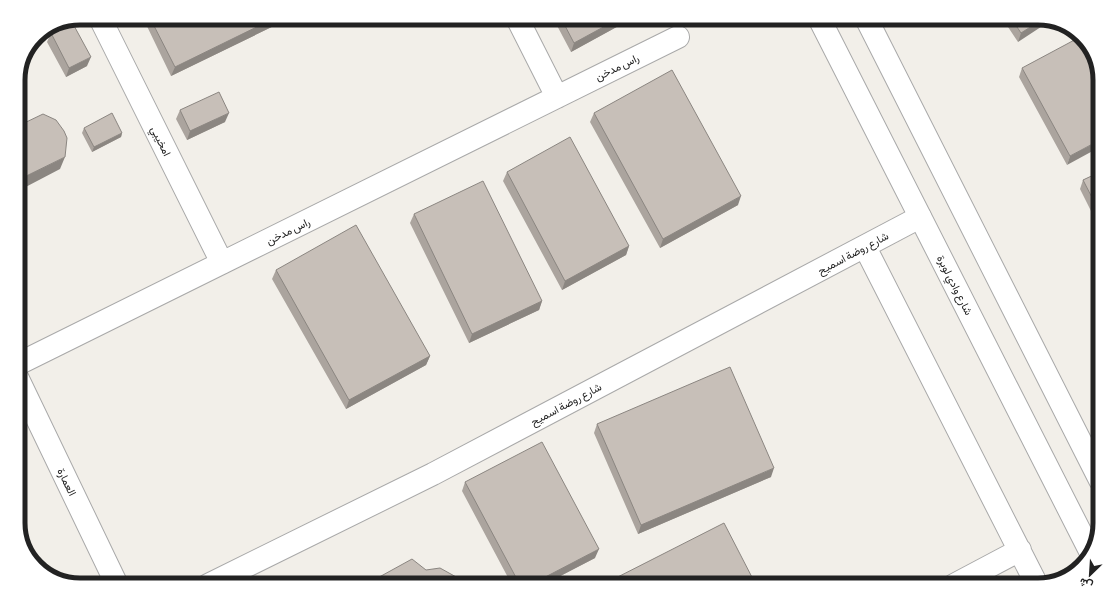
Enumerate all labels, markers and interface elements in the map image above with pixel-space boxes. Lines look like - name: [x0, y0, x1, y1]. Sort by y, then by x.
- street label: راس مدخن: [593, 51, 641, 84]
- street label: امخيبي: [145, 124, 173, 160]
- street label: راس مدخن: [264, 215, 312, 248]
- street label: شارع روضة اسميح: [816, 229, 892, 278]
- street label: شارع وادي لوبرة: [931, 253, 975, 319]
- street label: شارع روضة اسميح: [529, 380, 605, 429]
- street label: العمارة: [54, 466, 79, 498]
- north arrow: [1070, 555, 1110, 595]
- text: ش: [1077, 575, 1095, 592]

